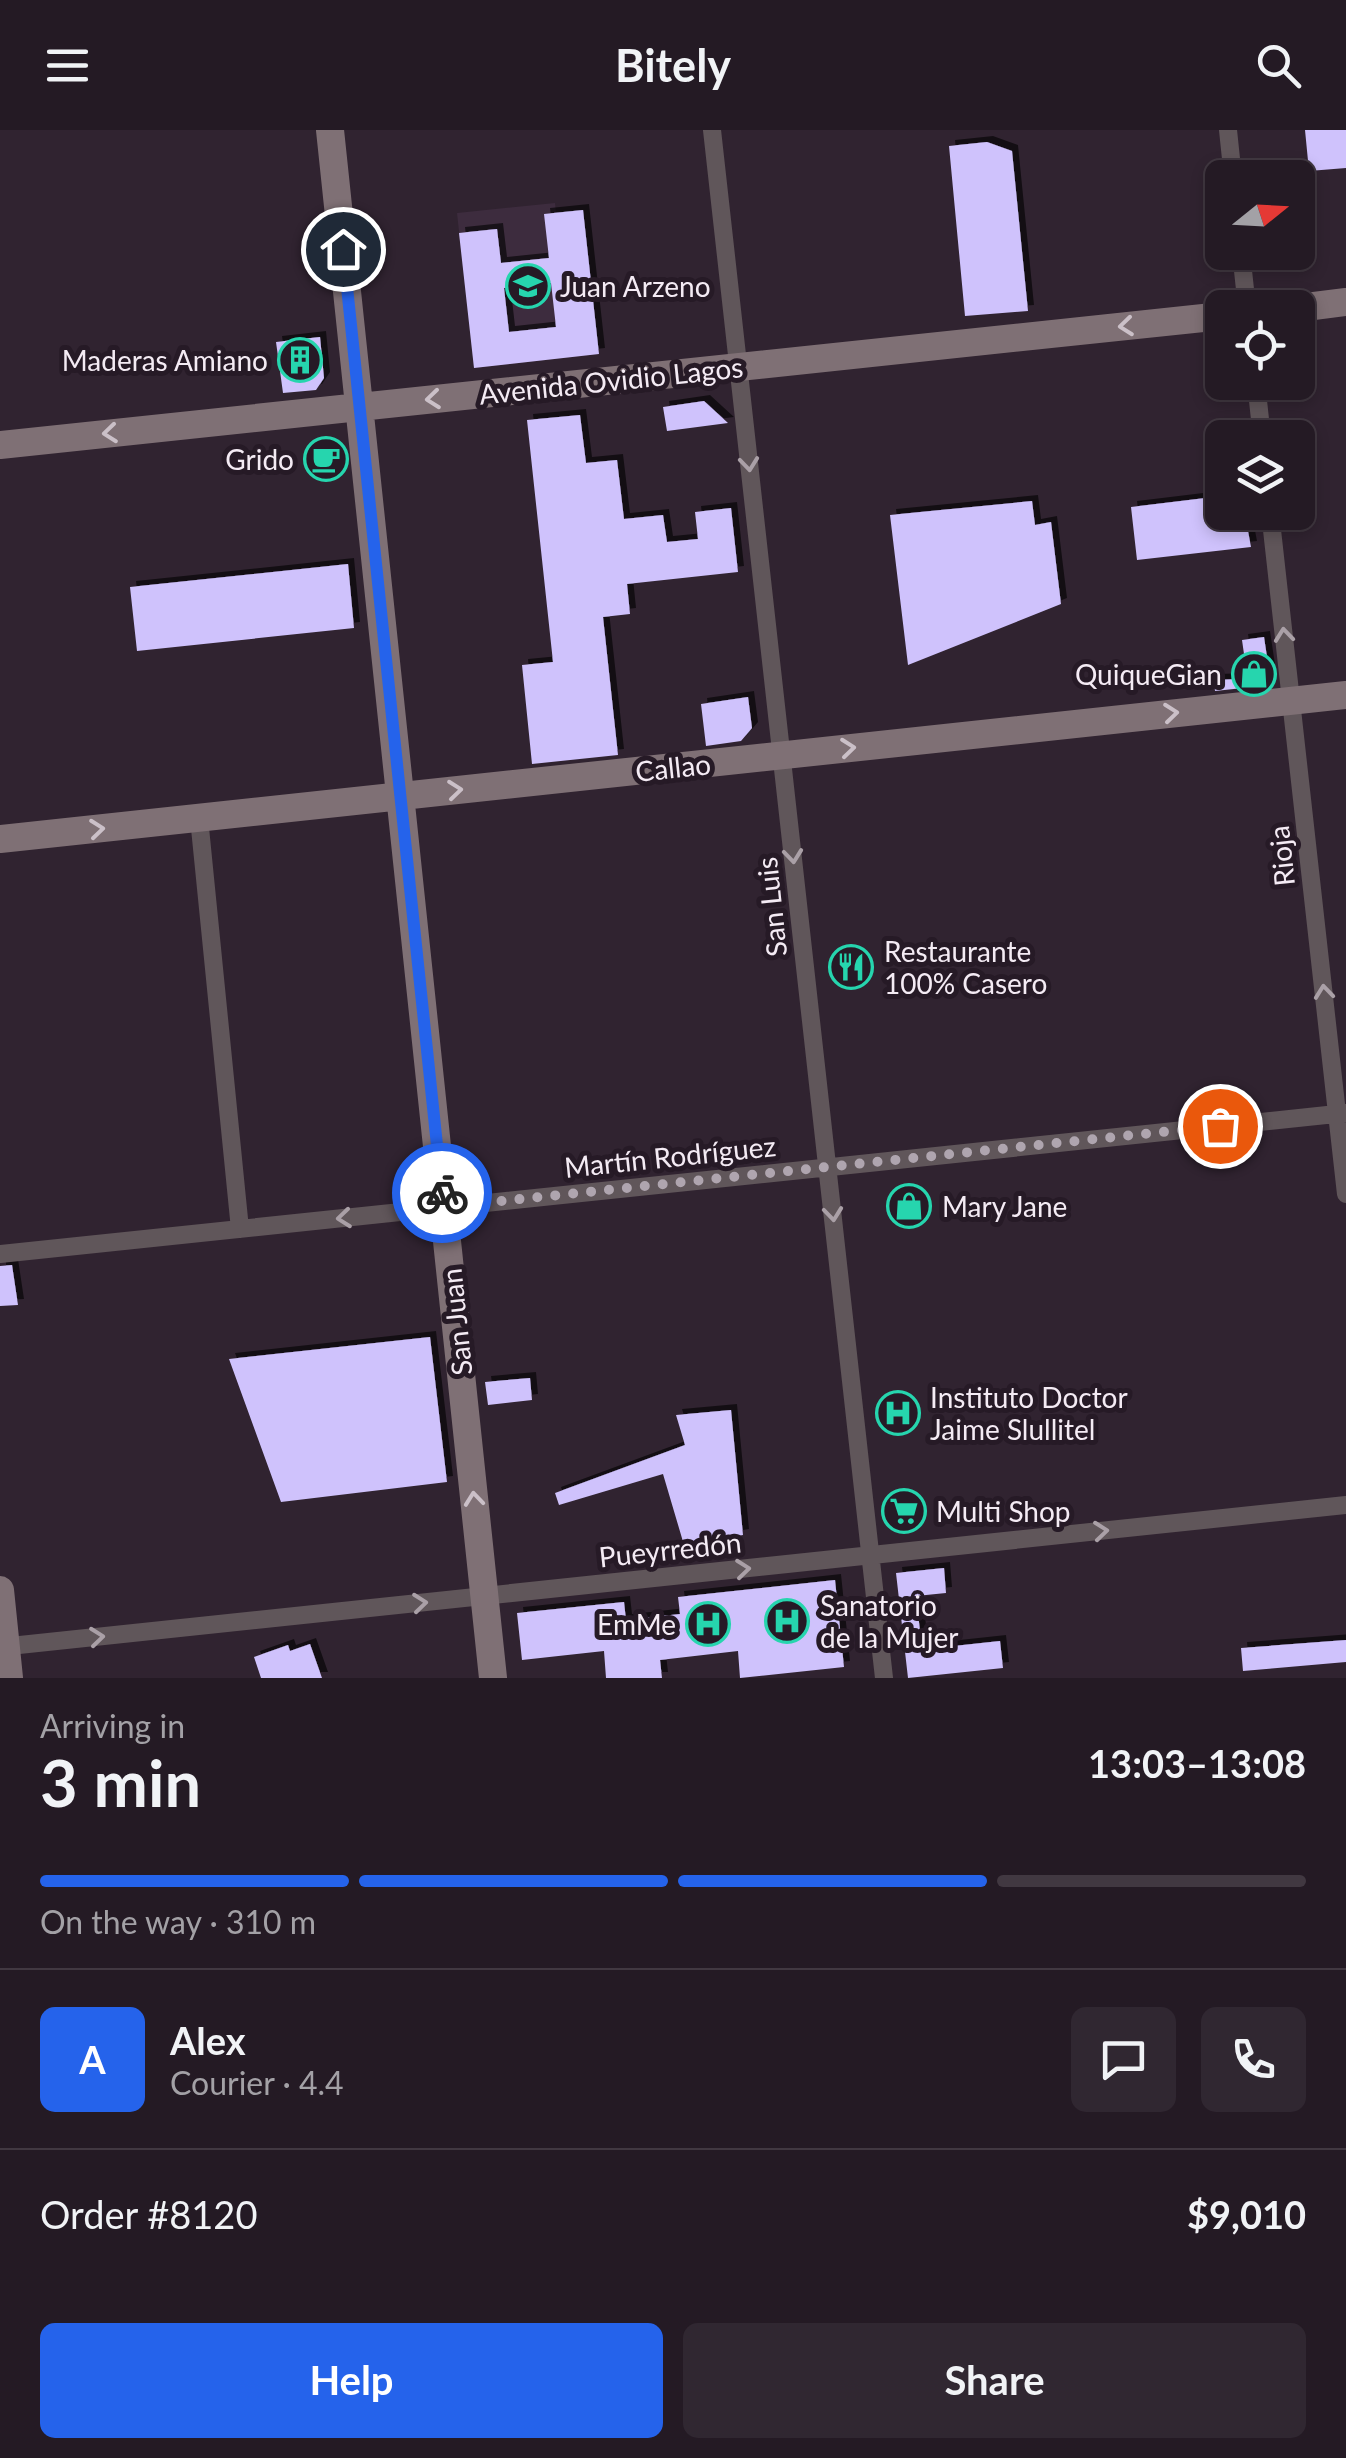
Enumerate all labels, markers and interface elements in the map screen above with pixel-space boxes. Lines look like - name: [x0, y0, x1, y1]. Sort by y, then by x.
- icon: menu: [40, 38, 95, 93]
- text: Bitely: [615, 38, 731, 92]
- icon: search: [1251, 38, 1306, 93]
- north arrow: [1205, 160, 1315, 270]
- map controls: [1205, 160, 1315, 530]
- pin: [301, 207, 386, 292]
- icon: home: [316, 222, 371, 277]
- school or university icon: Juan Arzeno: [505, 263, 551, 309]
- place label: Juan Arzeno: [560, 269, 711, 303]
- button: locate: [1205, 290, 1315, 400]
- one-way arrow: [1117, 315, 1133, 336]
- building icon: Maderas Amiano: [277, 337, 323, 383]
- place label: Maderas Amiano: [62, 343, 268, 377]
- street label: Avenida Ovidio Lagos: [477, 349, 745, 411]
- one-way arrow: [424, 388, 440, 410]
- button: layers: [1205, 420, 1315, 530]
- one-way arrow: [101, 422, 117, 444]
- cafe icon: Grido: [303, 436, 349, 482]
- place label: Grido: [225, 442, 294, 476]
- one-way arrow: [738, 456, 759, 472]
- one-way arrow: [1274, 626, 1295, 642]
- shop icon: QuiqueGian: [1231, 651, 1277, 697]
- place label: QuiqueGian: [1075, 657, 1222, 691]
- one-way arrow: [1163, 703, 1179, 725]
- one-way arrow: [840, 738, 856, 759]
- street label: Callao: [634, 746, 712, 788]
- one-way arrow: [447, 780, 463, 801]
- one-way arrow: [89, 818, 105, 840]
- street label: Rioja: [1261, 824, 1301, 888]
- one-way arrow: [782, 849, 803, 865]
- street label: San Luis: [749, 856, 793, 958]
- place label: Restaurante 100% Casero: [884, 934, 1047, 1000]
- restaurant icon: Restaurante 100% Casero: [828, 944, 874, 990]
- one-way arrow: [1313, 984, 1335, 1000]
- pin: [1178, 1084, 1263, 1169]
- icon: bag: [1193, 1099, 1248, 1154]
- street label: Martín Rodríguez: [563, 1128, 777, 1184]
- courier: [392, 1143, 492, 1243]
- icon: bike: [415, 1166, 470, 1221]
- shop icon: Mary Jane: [886, 1183, 932, 1229]
- place label: Mary Jane: [942, 1189, 1067, 1223]
- one-way arrow: [822, 1206, 843, 1222]
- one-way arrow: [336, 1207, 352, 1228]
- street label: San Juan: [433, 1267, 479, 1377]
- place label: Instituto Doctor Jaime Slullitel: [930, 1380, 1128, 1446]
- hospital icon: Instituto Doctor Jaime Slullitel: [875, 1390, 921, 1436]
- supermarket icon: Multi Shop: [881, 1488, 927, 1534]
- one-way arrow: [464, 1491, 486, 1507]
- place label: Multi Shop: [936, 1494, 1071, 1528]
- one-way arrow: [1094, 1521, 1110, 1542]
- street label: Pueyrredón: [597, 1525, 743, 1573]
- one-way arrow: [736, 1558, 752, 1580]
- place label: Sanatorio de la Mujer: [820, 1588, 958, 1654]
- one-way arrow: [413, 1593, 429, 1614]
- hospital icon: Sanatorio de la Mujer: [764, 1598, 810, 1644]
- hospital icon: EmMe: [685, 1601, 731, 1647]
- place label: EmMe: [597, 1607, 676, 1641]
- one-way arrow: [89, 1627, 105, 1648]
- text: Arriving in: [40, 1706, 185, 1745]
- text: 13:03–13:08: [1088, 1740, 1306, 1786]
- text: 3 min: [40, 1743, 201, 1821]
- text: On the way · 310 m: [40, 1902, 316, 1941]
- button: chat: [1071, 2007, 1176, 2112]
- button: phone: [1201, 2007, 1306, 2112]
- text: Alex: [170, 2017, 246, 2063]
- text: A: [79, 2036, 106, 2082]
- text: Courier · 4.4: [170, 2063, 344, 2102]
- text: Order #8120: [40, 2191, 257, 2237]
- text: $9,010: [1187, 2191, 1306, 2237]
- button: Help: [40, 2323, 663, 2438]
- button: Share: [683, 2323, 1306, 2438]

